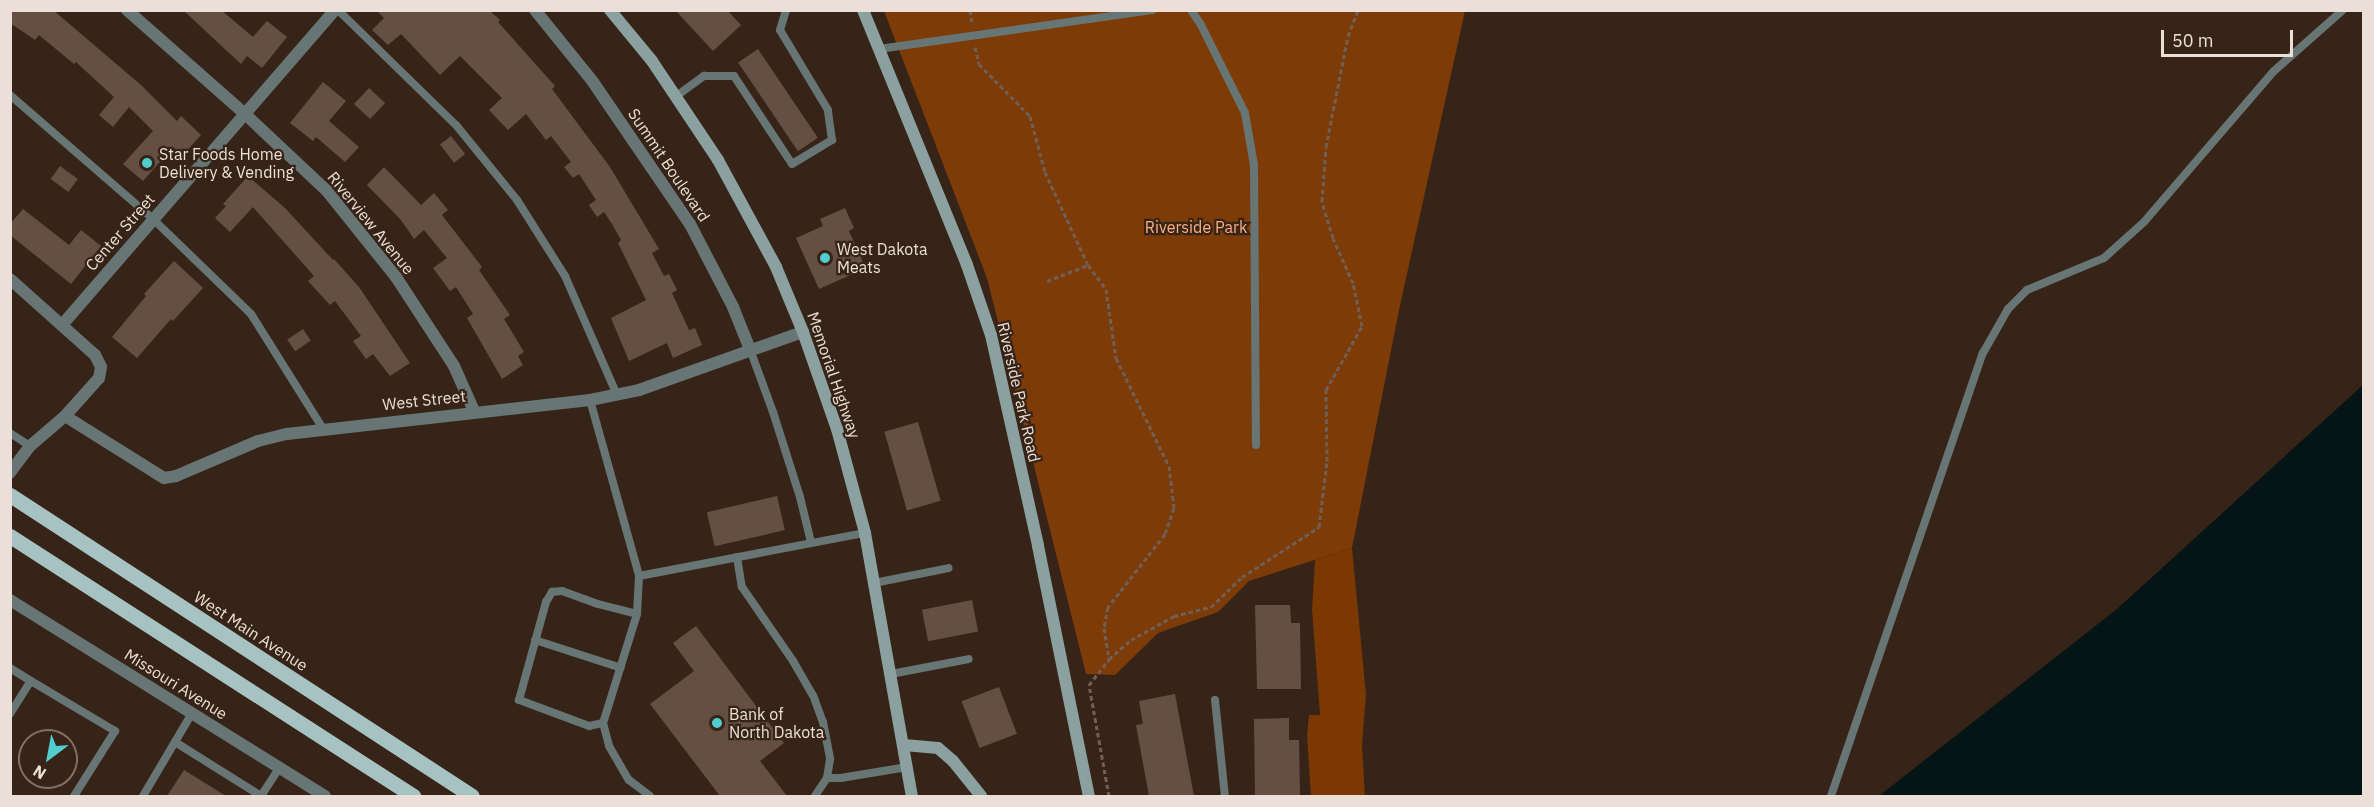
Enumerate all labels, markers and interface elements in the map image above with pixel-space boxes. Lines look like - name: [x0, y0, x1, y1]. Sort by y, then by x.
- scale bar: [2164, 18, 2296, 56]
- text: 50 m: [2172, 29, 2214, 52]
- street label: Summit Boulevard: [624, 105, 714, 225]
- place label: Star Foods Home Delivery & Vending: [159, 144, 294, 182]
- marker: Star Foods Home Delivery & Vending: [140, 156, 154, 170]
- street label: Riverview Avenue: [324, 168, 418, 278]
- street label: Center Street: [81, 190, 159, 274]
- park label: Riverside Park: [1145, 217, 1247, 237]
- place label: West Dakota Meats: [837, 239, 927, 277]
- marker: West Dakota Meats: [818, 251, 832, 265]
- street label: Memorial Highway: [803, 309, 865, 441]
- street label: Riverside Park Road: [994, 320, 1044, 464]
- street label: West Street: [381, 386, 467, 414]
- street label: West Main Avenue: [191, 587, 311, 675]
- street label: Missouri Avenue: [121, 645, 231, 723]
- place label: Bank of North Dakota: [729, 704, 824, 742]
- marker: Bank of North Dakota: [710, 716, 724, 730]
- north arrow: [18, 729, 78, 789]
- text: N: [29, 761, 50, 784]

